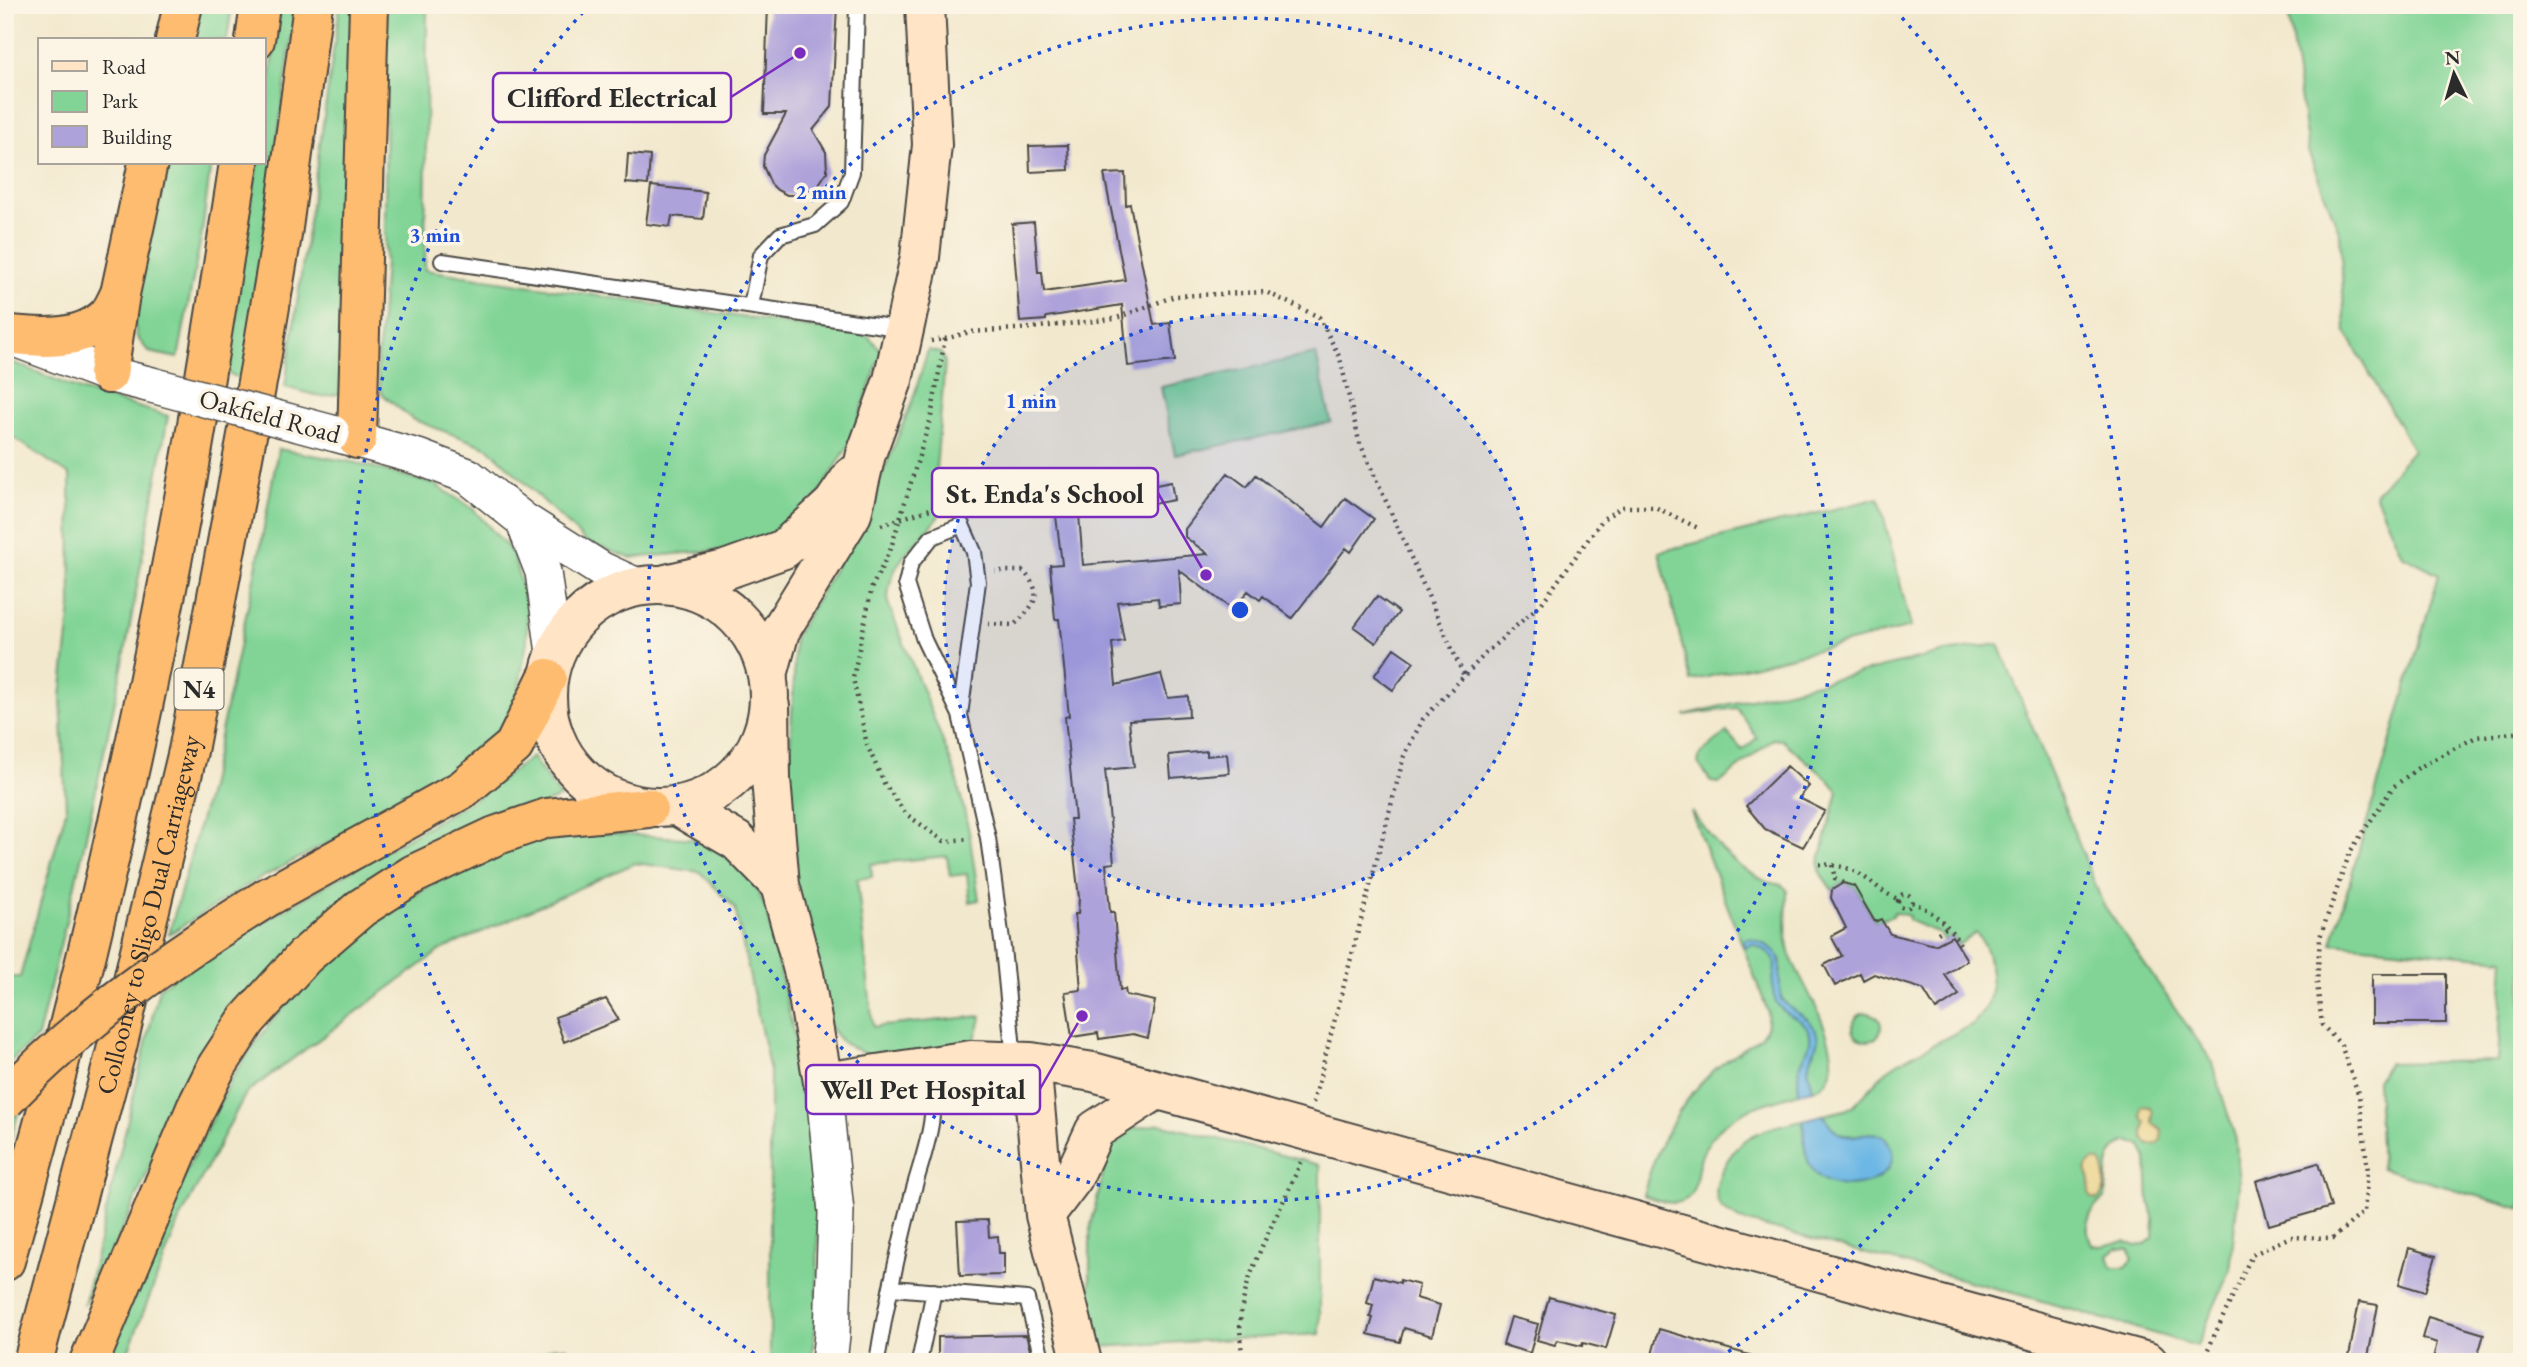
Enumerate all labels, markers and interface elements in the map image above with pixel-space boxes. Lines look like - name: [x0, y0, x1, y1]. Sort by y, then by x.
- legend: [38, 38, 266, 164]
- north arrow: [2418, 38, 2488, 108]
- text: N: [2444, 44, 2462, 71]
- text: Road: [102, 53, 146, 80]
- callout: Clifford Electrical: [493, 73, 731, 122]
- text: Clifford Electrical: [507, 79, 717, 115]
- text: Park: [102, 87, 139, 114]
- text: Building: [102, 123, 172, 150]
- text: 2 min: [795, 178, 847, 205]
- text: 3 min: [409, 221, 461, 248]
- street label: Oakfield Road: [196, 381, 345, 451]
- text: 1 min: [1005, 387, 1057, 414]
- callout: St. Enda's School: [932, 468, 1158, 517]
- text: St. Enda's School: [946, 475, 1144, 511]
- centre of rings: [1228, 598, 1252, 622]
- road number: N4: [174, 668, 224, 710]
- street label: Collooney to Sligo Dual Carriageway: [88, 732, 208, 1098]
- callout: Well Pet Hospital: [806, 1065, 1040, 1114]
- text: Well Pet Hospital: [820, 1071, 1026, 1107]

